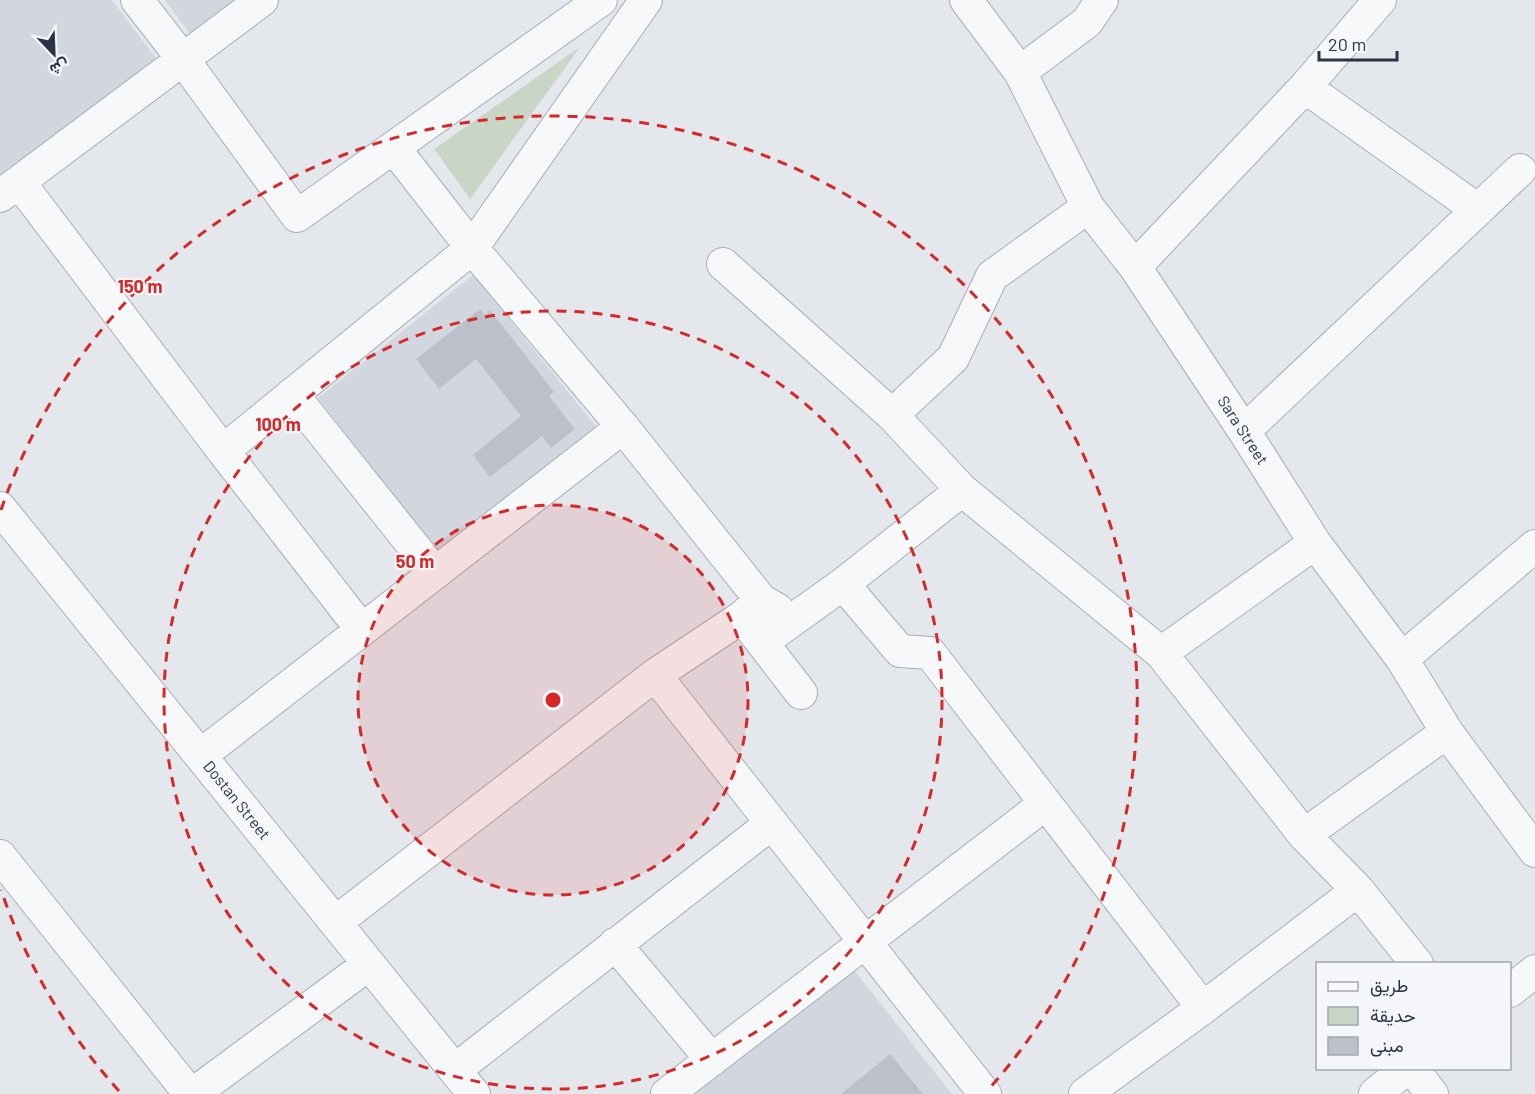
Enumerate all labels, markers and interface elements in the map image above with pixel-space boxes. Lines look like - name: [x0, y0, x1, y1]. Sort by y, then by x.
- north arrow: [24, 24, 84, 84]
- scale bar: [1319, 24, 1397, 62]
- text: 20 m: [1328, 33, 1366, 55]
- text: ش: [47, 55, 73, 81]
- text: 150 m: [118, 275, 162, 297]
- street label: Sara Street: [1214, 392, 1273, 468]
- text: 100 m: [255, 413, 301, 435]
- text: 50 m: [396, 550, 434, 572]
- centre of rings: [543, 690, 563, 710]
- street label: Dostan Street: [200, 756, 275, 843]
- legend: [1316, 962, 1511, 1070]
- text: طريق: [1370, 974, 1408, 997]
- text: حديقة: [1370, 1004, 1416, 1026]
- text: مبنى: [1370, 1034, 1404, 1057]

